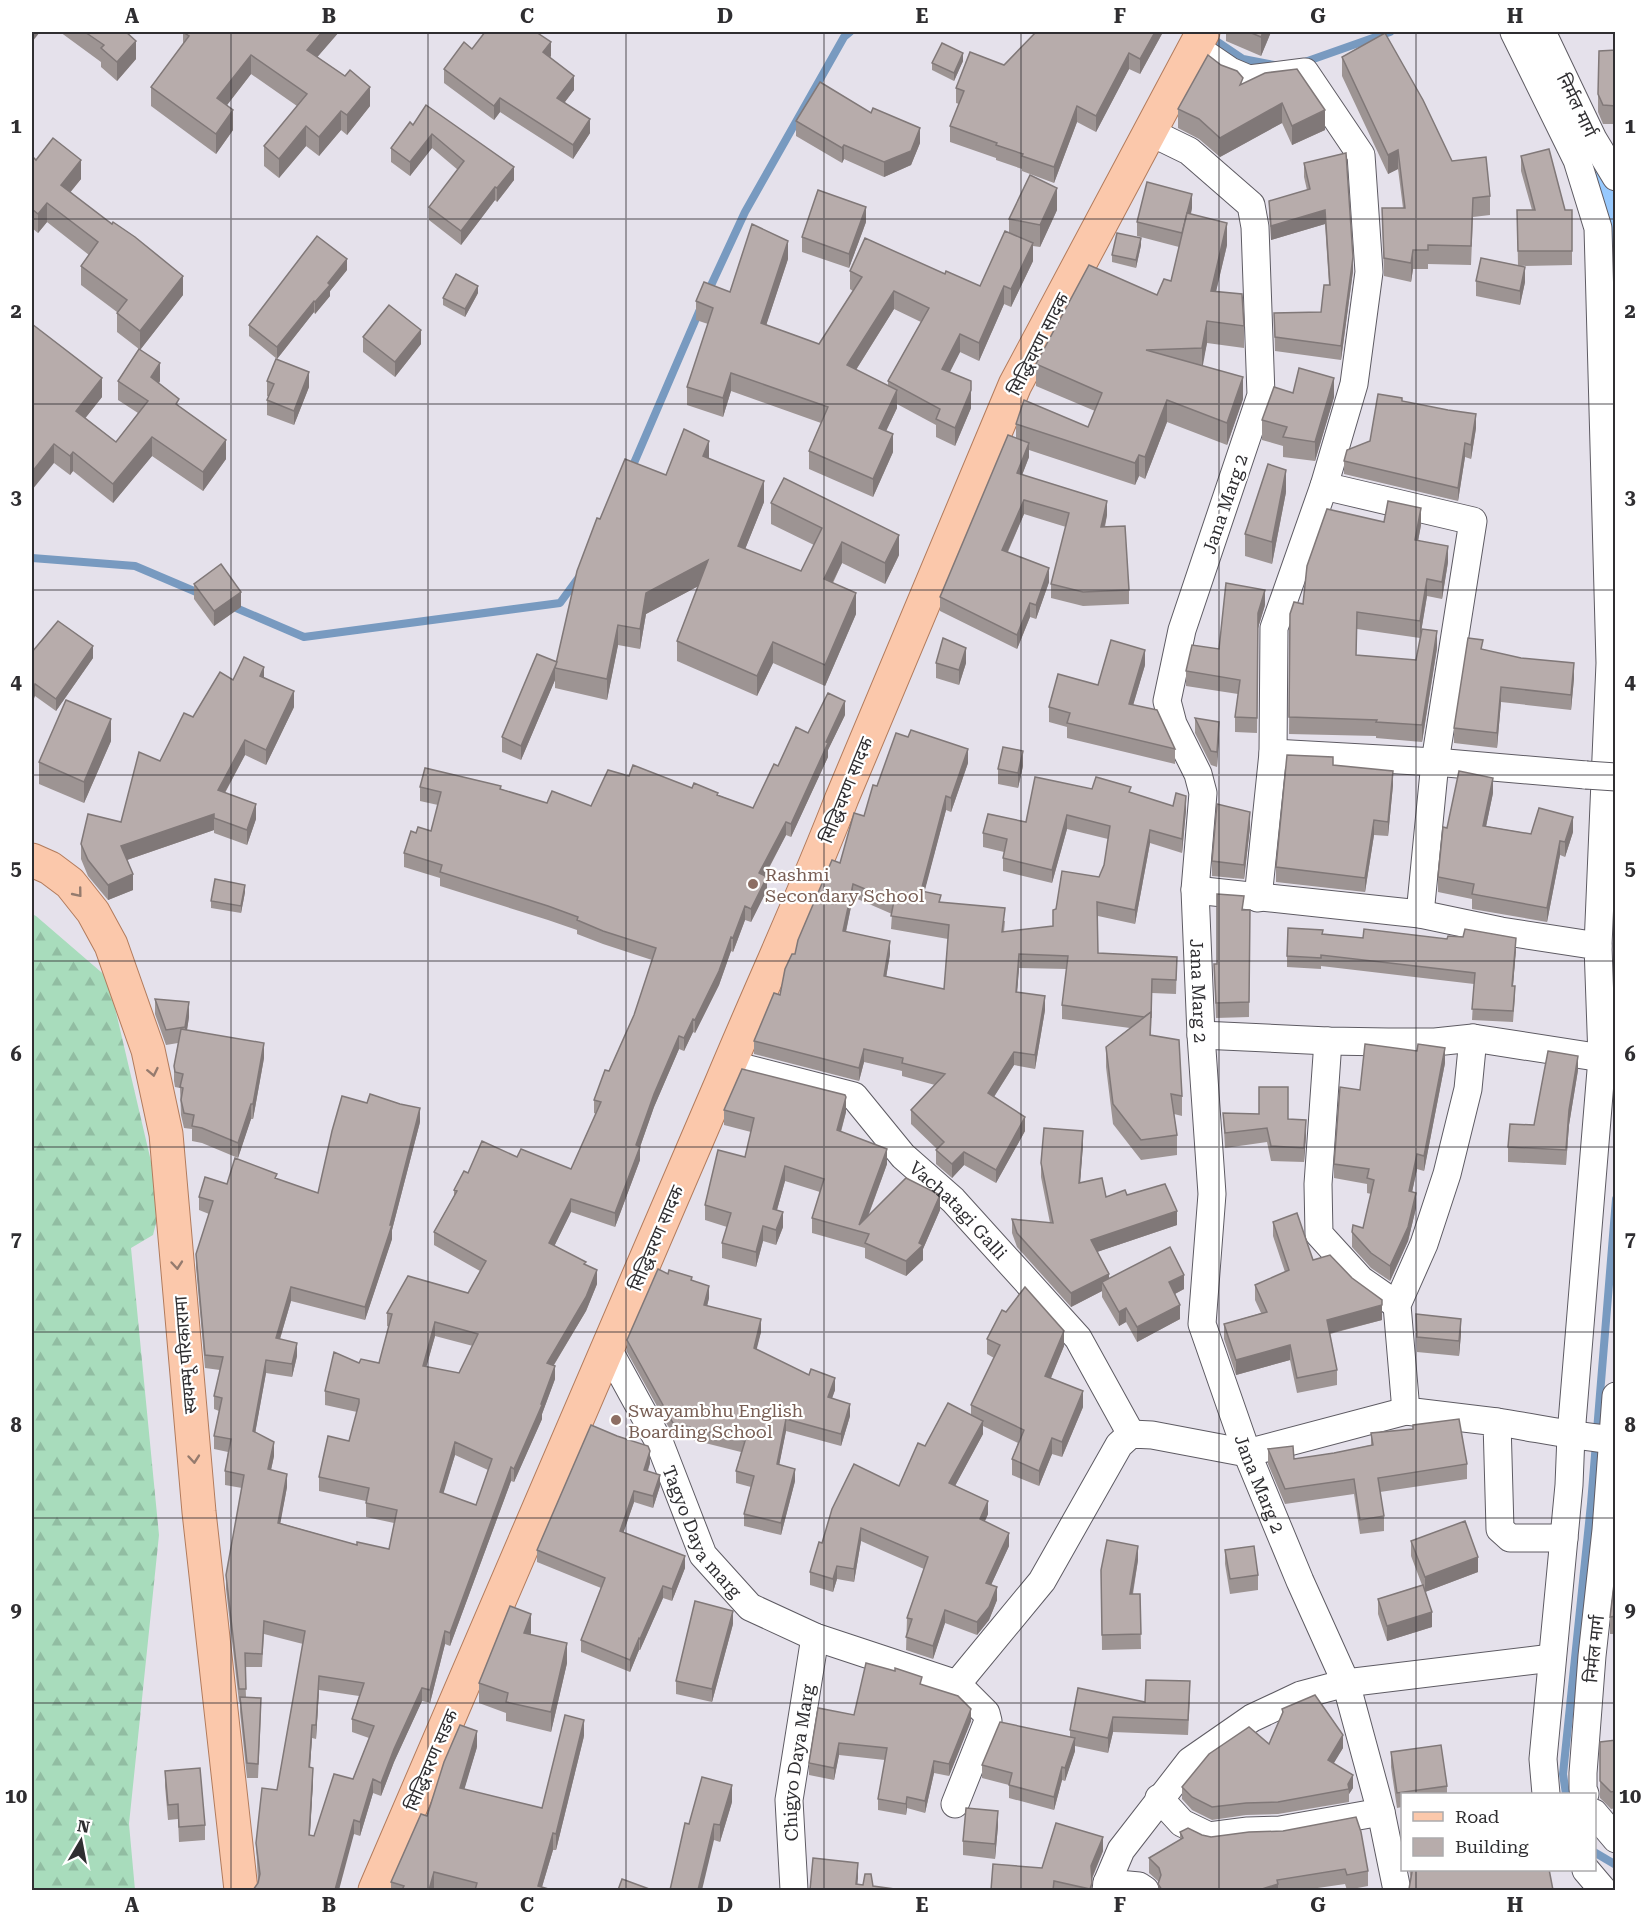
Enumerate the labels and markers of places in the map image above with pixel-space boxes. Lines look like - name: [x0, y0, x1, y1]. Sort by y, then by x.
- place label: Rashmi Secondary School: [765, 864, 925, 906]
- marker: Rashmi Secondary School: [746, 877, 760, 891]
- place label: Swayambhu English Boarding School: [628, 1400, 803, 1442]
- marker: Swayambhu English Boarding School: [609, 1413, 623, 1427]

